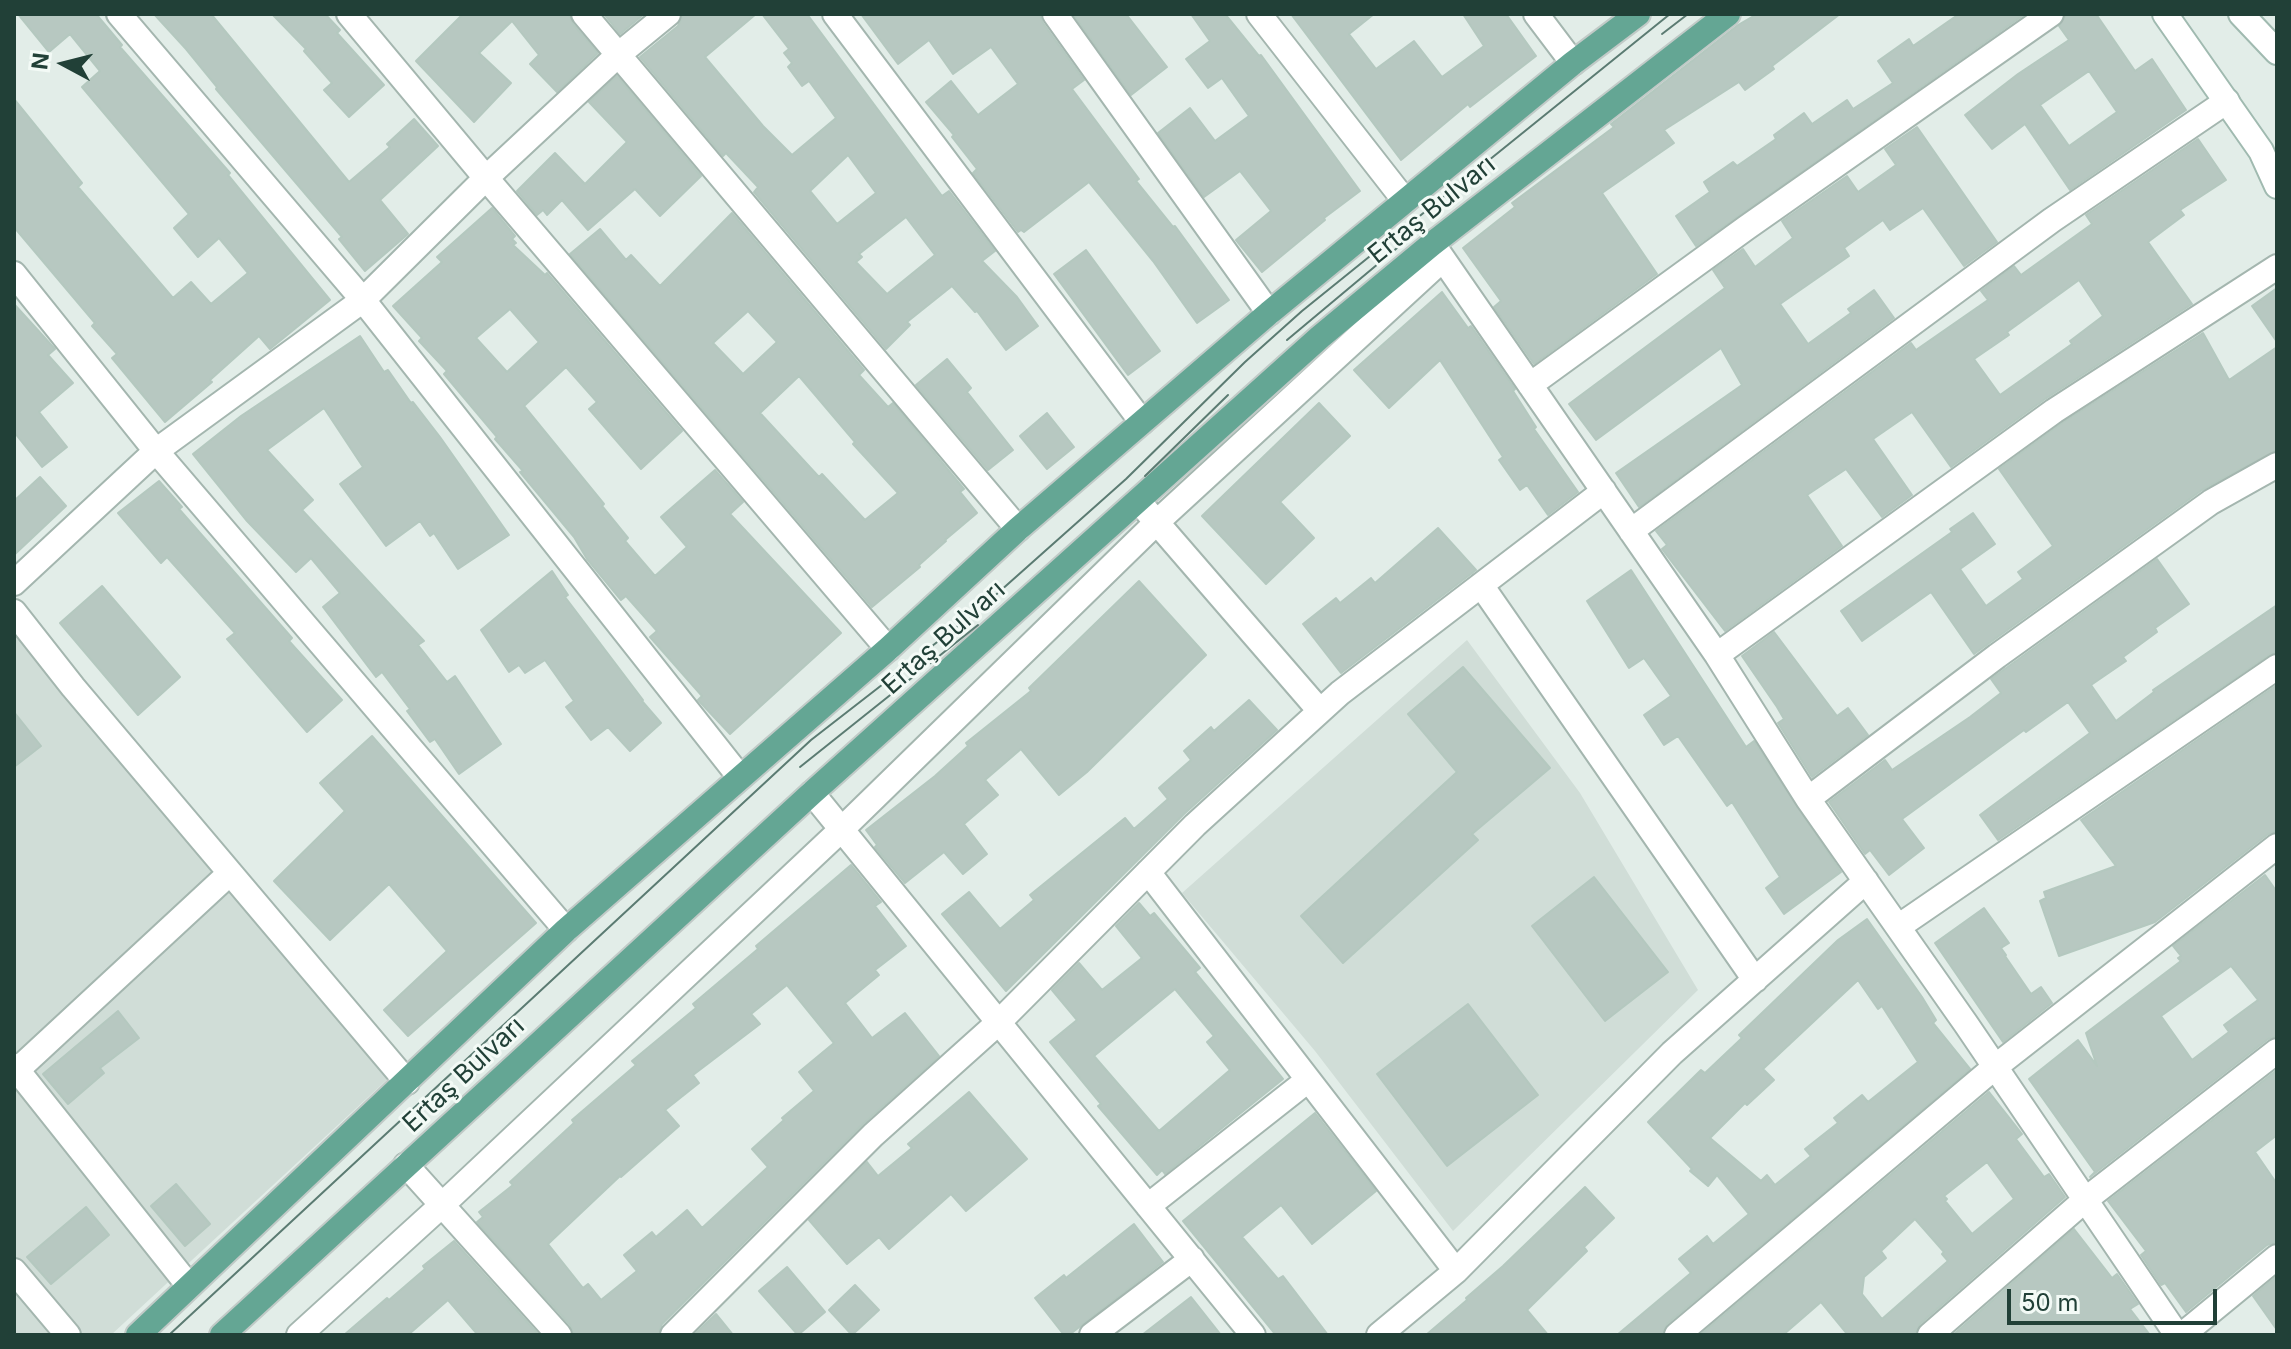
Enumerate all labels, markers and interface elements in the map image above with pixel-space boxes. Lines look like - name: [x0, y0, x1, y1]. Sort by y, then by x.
- north arrow: [24, 24, 104, 104]
- text: N: [26, 51, 54, 71]
- street label: Ertaş Bulvarı: [1362, 149, 1502, 271]
- street label: Ertaş Bulvarı: [876, 575, 1012, 701]
- street label: Ertaş Bulvarı: [397, 1011, 531, 1139]
- scale bar: [2011, 1273, 2221, 1323]
- text: 50 m: [2021, 1288, 2079, 1317]

